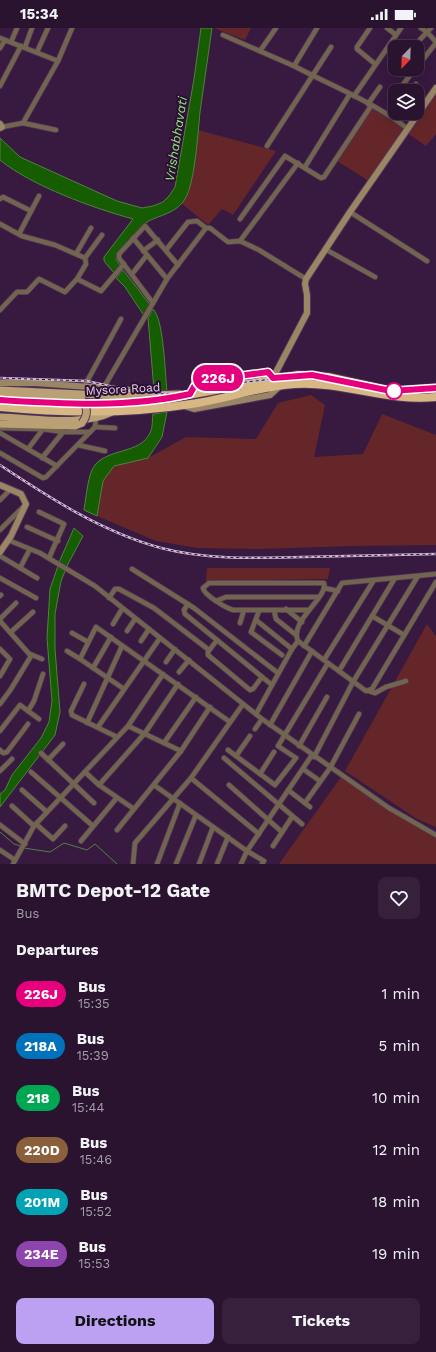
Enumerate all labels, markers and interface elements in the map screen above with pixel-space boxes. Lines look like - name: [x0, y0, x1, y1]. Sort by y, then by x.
- text: 15:34: [20, 5, 58, 23]
- north arrow: [388, 40, 424, 76]
- map controls: [388, 40, 424, 120]
- button: layers: [388, 84, 424, 120]
- water label: Vrishabhavati: [162, 95, 190, 182]
- line badge: 226J: [190, 365, 246, 391]
- text: 226J: [201, 370, 235, 386]
- street label: Mysore Road: [85, 380, 161, 398]
- unlabelled marker: [385, 382, 403, 400]
- button: heart: [378, 877, 420, 919]
- text: BMTC Depot-12 Gate: [16, 879, 210, 902]
- text: Bus: [16, 906, 39, 921]
- text: Departures: [16, 941, 99, 959]
- text: Bus: [78, 978, 106, 996]
- text: 1 min: [381, 985, 420, 1003]
- text: 226J: [24, 986, 58, 1002]
- text: 15:35: [78, 996, 110, 1011]
- text: Bus: [77, 1030, 104, 1048]
- text: 5 min: [379, 1037, 420, 1055]
- text: 218A: [24, 1038, 57, 1054]
- text: 15:39: [77, 1048, 109, 1063]
- text: Bus: [72, 1082, 100, 1100]
- text: 10 min: [372, 1089, 420, 1107]
- text: 218: [26, 1090, 50, 1106]
- text: 15:44: [72, 1100, 104, 1115]
- text: Bus: [80, 1134, 107, 1152]
- text: 12 min: [373, 1141, 420, 1159]
- text: 220D: [24, 1142, 60, 1158]
- text: 15:46: [80, 1152, 112, 1167]
- text: Bus: [80, 1186, 108, 1204]
- text: 18 min: [372, 1193, 420, 1211]
- text: 201M: [24, 1194, 60, 1210]
- text: 15:52: [80, 1204, 112, 1219]
- text: Bus: [79, 1238, 106, 1256]
- text: 19 min: [372, 1245, 420, 1263]
- text: 234E: [24, 1246, 59, 1262]
- text: 15:53: [79, 1256, 110, 1271]
- button: Directions: [16, 1298, 214, 1344]
- button: Tickets: [222, 1298, 420, 1344]

